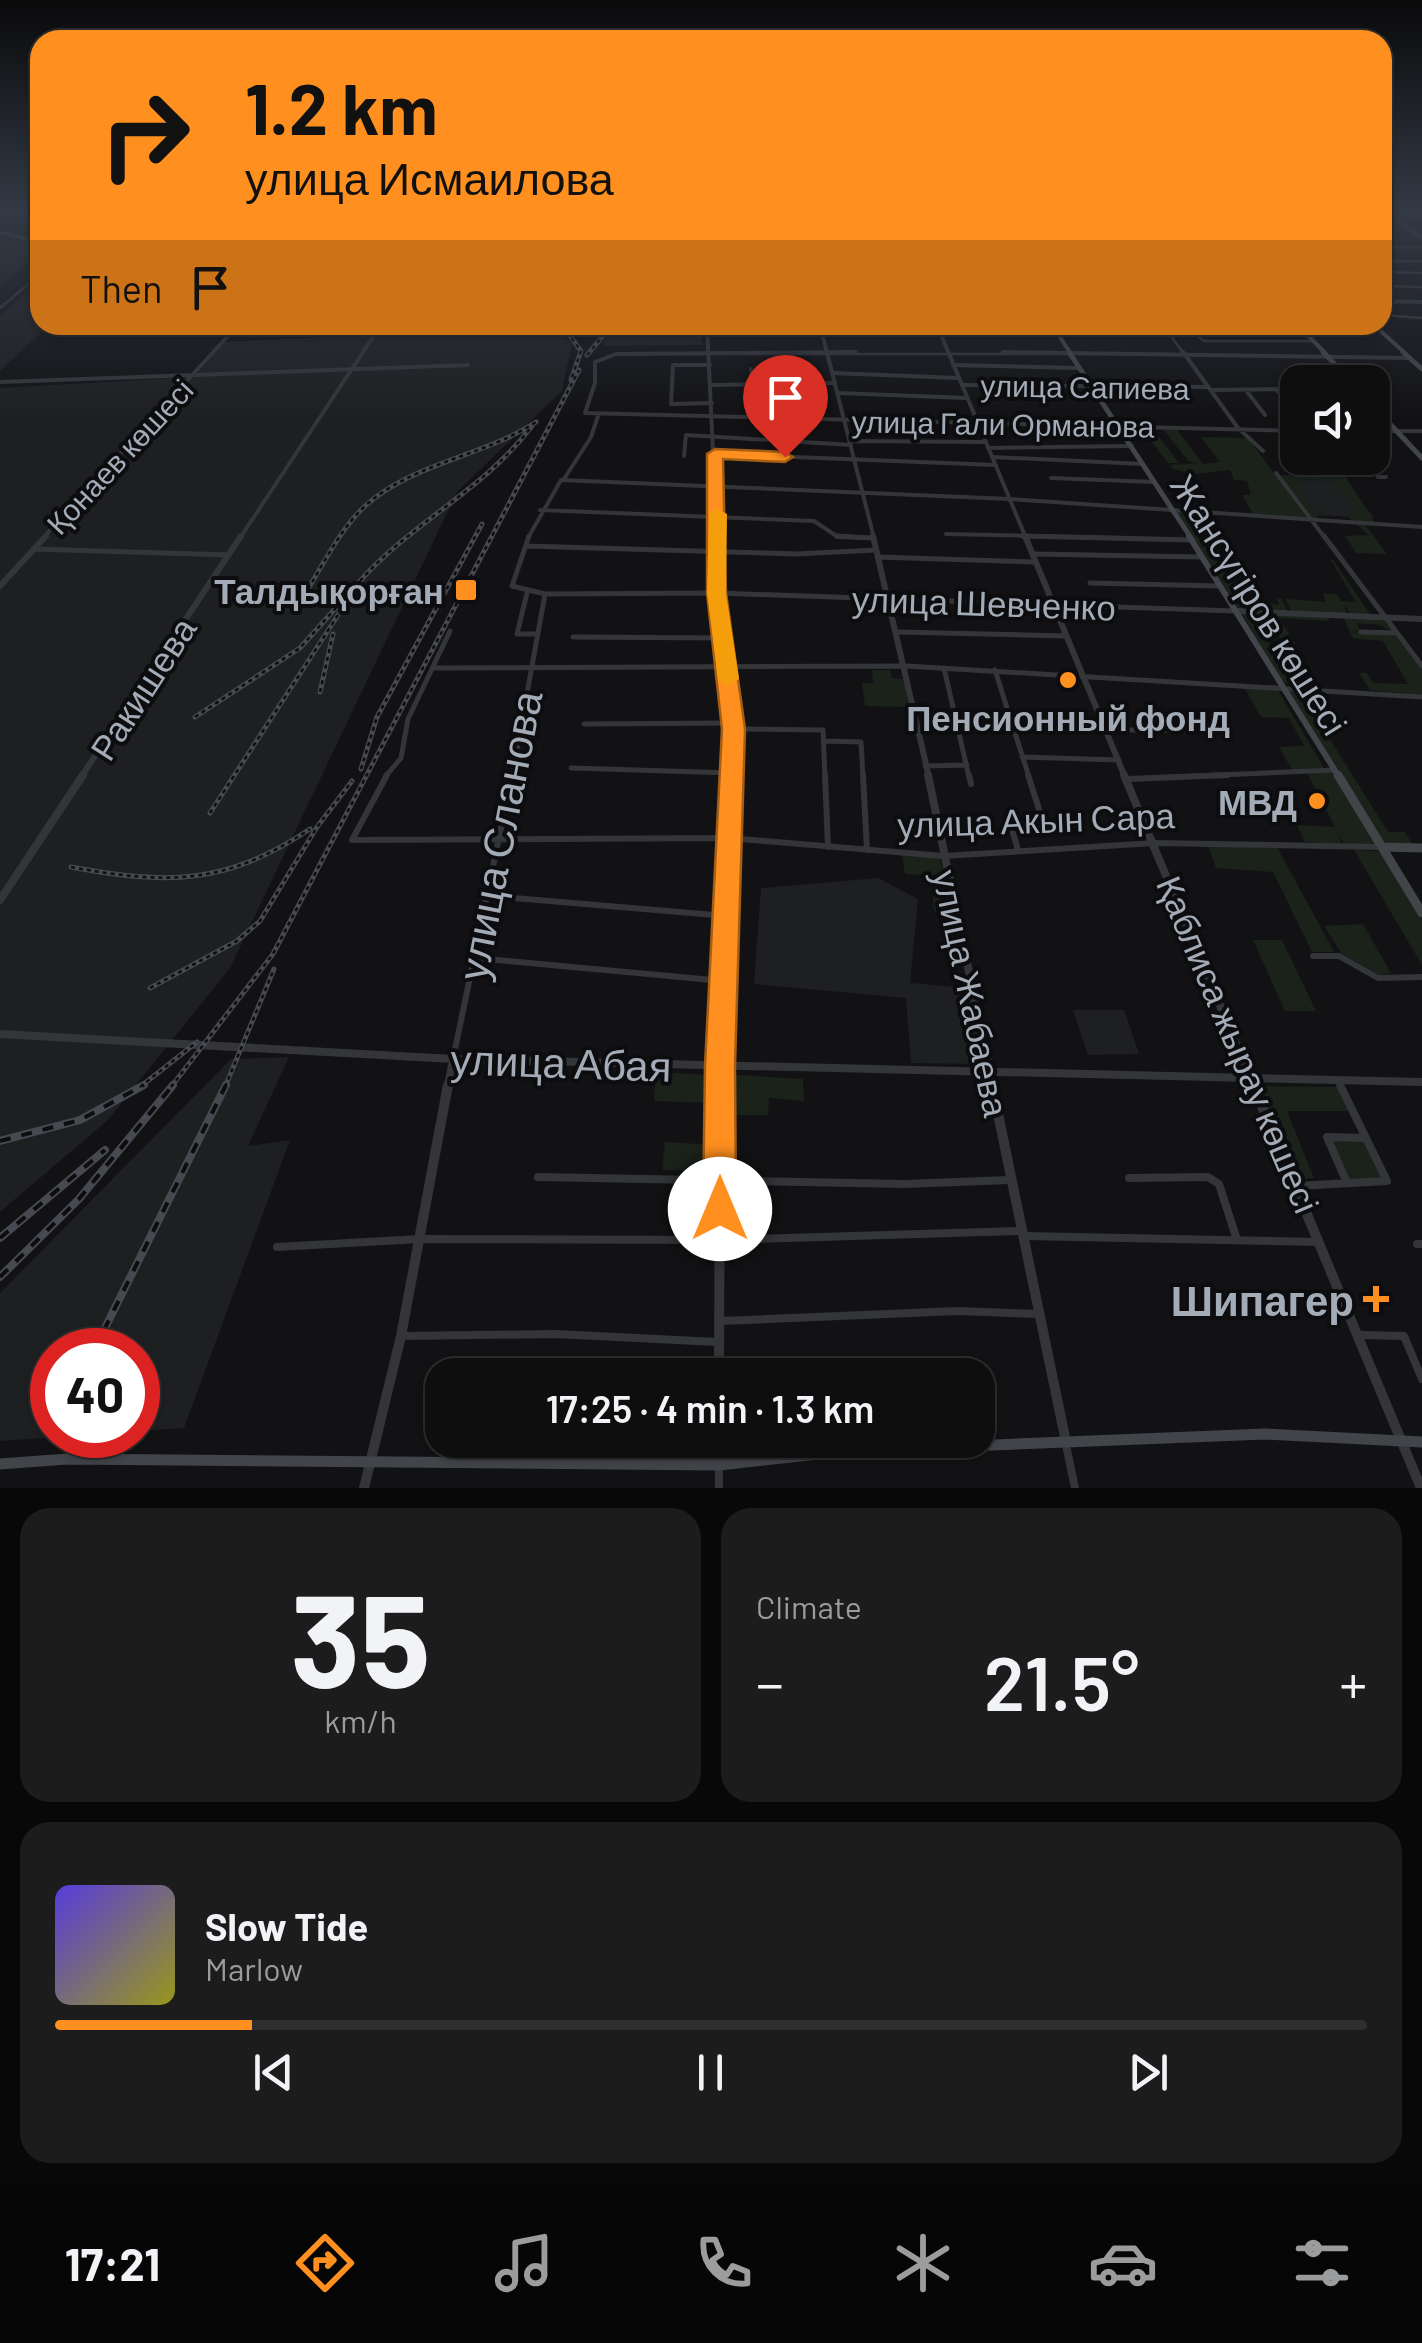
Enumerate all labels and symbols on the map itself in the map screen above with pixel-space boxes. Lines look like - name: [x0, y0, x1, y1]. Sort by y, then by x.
- pin: [743, 355, 828, 458]
- street label: улица Сапиева: [980, 366, 1190, 406]
- street label: Қонаев көшесі: [38, 371, 200, 541]
- street label: улица Гали Орманова: [851, 402, 1155, 444]
- street label: Жансүгіров көшесі: [1163, 466, 1357, 742]
- place label: Талдықорған: [214, 569, 444, 611]
- street label: улица Шевченко: [851, 576, 1117, 628]
- marker: Талдықорған: [453, 577, 479, 603]
- street label: Ракишева: [80, 608, 204, 767]
- marker: Пенсионный фонд: [1057, 669, 1079, 691]
- street label: улица Сланова: [445, 685, 552, 984]
- place label: Пенсионный фонд: [906, 696, 1230, 738]
- place label: МВД: [1218, 780, 1297, 822]
- marker: МВД: [1306, 790, 1328, 812]
- street label: улица Акын Сара: [897, 793, 1176, 845]
- street label: улица Жабаева: [925, 866, 1019, 1121]
- street label: Қаблиса жырау көшесі: [1149, 869, 1329, 1219]
- street label: улица Абая: [450, 1032, 672, 1091]
- position arrow: [668, 1157, 772, 1261]
- place label: Шипагер: [1171, 1274, 1354, 1325]
- marker: Шипагер: [1363, 1286, 1389, 1312]
- speed limit sign: 40: [30, 1328, 160, 1458]

